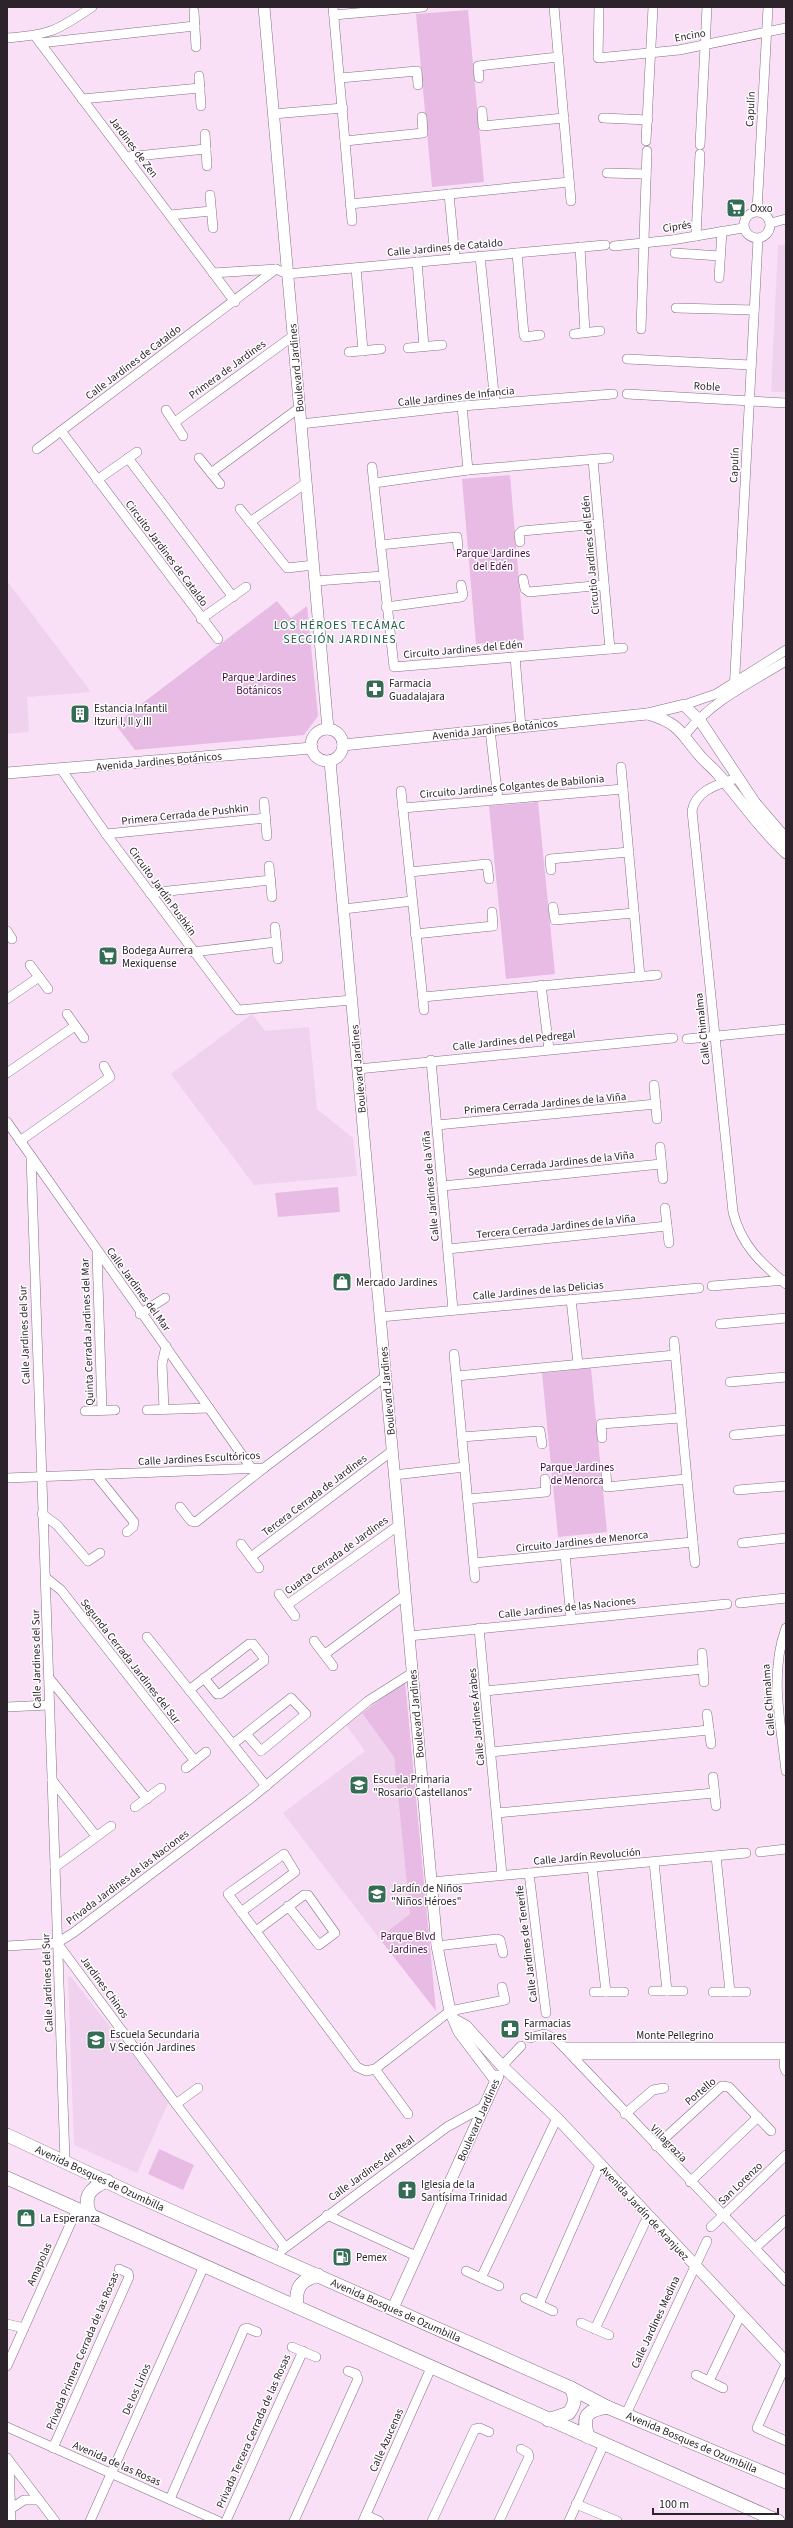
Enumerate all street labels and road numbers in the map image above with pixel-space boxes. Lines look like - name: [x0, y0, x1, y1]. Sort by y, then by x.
- street label: Encino: [673, 25, 707, 46]
- street label: Capulín: [742, 91, 759, 127]
- street label: Jardines de Zen: [106, 114, 161, 181]
- street label: Ciprés: [662, 217, 693, 236]
- street label: Calle Jardines de Cataldo: [387, 235, 504, 260]
- street label: Calle Jardines de Cataldo: [82, 321, 184, 403]
- street label: Boulevard Jardines: [285, 323, 308, 413]
- street label: Primera de Jardines: [186, 336, 269, 402]
- street label: Roble: [693, 378, 721, 395]
- street label: Calle Jardines de Infancia: [397, 383, 515, 410]
- street label: Capulín: [726, 447, 743, 483]
- street label: Circutio Jardines del Edén: [578, 495, 603, 615]
- street label: Circuito Jardines de Cataldo: [122, 497, 211, 609]
- street label: Circuito Jardines del Edén: [403, 637, 523, 662]
- street label: Avenida Jardines Botánicos: [432, 715, 559, 744]
- street label: Avenida Jardines Botánicos: [96, 749, 223, 774]
- street label: Circuito Jardines Colgantes de Babilonia: [419, 771, 605, 802]
- street label: Primera Cerrada de Pushkin: [121, 800, 249, 829]
- street label: Circuito Jardín Pushkin: [125, 844, 200, 939]
- street label: Calle Chimalma: [691, 992, 714, 1066]
- street label: Boulevard Jardines: [347, 1024, 370, 1114]
- street label: Calle Jardines del Pedregal: [452, 1027, 576, 1054]
- street label: Primera Cerrada Jardines de la Viña: [463, 1089, 627, 1118]
- street label: Calle Jardines de la Viña: [418, 1130, 443, 1242]
- street label: Segunda Cerrada Jardines de la Viña: [467, 1147, 635, 1180]
- street label: Tercera Cerrada Jardines de la Viña: [476, 1211, 637, 1242]
- street label: Calle Jardines del Mar: [103, 1244, 174, 1335]
- street label: Quinta Cerrada Jardines del Mar: [77, 1258, 98, 1406]
- street label: Calle Jardines de las Delicias: [472, 1277, 604, 1304]
- street label: Calle Jardines del Sur: [15, 1285, 34, 1385]
- street label: Boulevard Jardines: [376, 1346, 399, 1436]
- street label: Calle Jardines Escultóricos: [138, 1448, 261, 1469]
- street label: Tercera Cerrada de Jardines: [259, 1451, 370, 1540]
- street label: Cuarta Cerrada de Jardines: [282, 1513, 391, 1598]
- street label: Circuito Jardines de Menorca: [515, 1527, 649, 1556]
- street label: Calle Jardines de las Naciones: [498, 1593, 637, 1622]
- street label: Segunda Cerrada Jardines del Sur: [77, 1596, 184, 1727]
- street label: Calle Jardines del Sur: [28, 1609, 45, 1709]
- street label: Calle Chimalma: [758, 1663, 778, 1737]
- street label: Calle Jardines Árabes: [465, 1667, 488, 1766]
- street label: Boulevard Jardines: [405, 1669, 428, 1759]
- street label: Privada Jardines de las Naciones: [63, 1826, 192, 1929]
- street label: Calle Jardín Revolución: [533, 1844, 641, 1869]
- street label: Calle Jardines de Tenerife: [512, 1884, 541, 2003]
- street label: Calle Jardines del Sur: [38, 1933, 57, 2033]
- street label: Jardines Chinos: [77, 1953, 132, 2022]
- street label: Monte Pellegrino: [636, 2028, 714, 2043]
- street label: Portello: [682, 2074, 719, 2109]
- street label: Boulevard Jardines: [454, 2076, 503, 2164]
- street label: Villagrazia: [647, 2121, 690, 2166]
- street label: Calle Jardines del Real: [325, 2132, 418, 2205]
- street label: Avenida Bosques de Ozumbilla: [33, 2142, 167, 2215]
- street label: San Lorenzo: [715, 2158, 766, 2208]
- street label: Avenida Jardín de Aranjuez: [597, 2163, 693, 2264]
- street label: Amapolas: [23, 2240, 56, 2288]
- street label: Privada Primera Cerrada de las Rosas: [42, 2270, 123, 2432]
- street label: Calle Jardines Medina: [627, 2273, 683, 2371]
- street label: Avenida Bosques de Ozumbilla: [328, 2275, 463, 2346]
- street label: Privada Tercera Cerrada de las Rosas: [213, 2351, 294, 2511]
- street label: De los Lirios: [118, 2361, 155, 2417]
- street label: Calle Azucenas: [366, 2406, 407, 2474]
- street label: Avenida Bosques de Ozumbilla: [624, 2408, 760, 2477]
- street label: Avenida de las Rosas: [70, 2437, 163, 2490]

